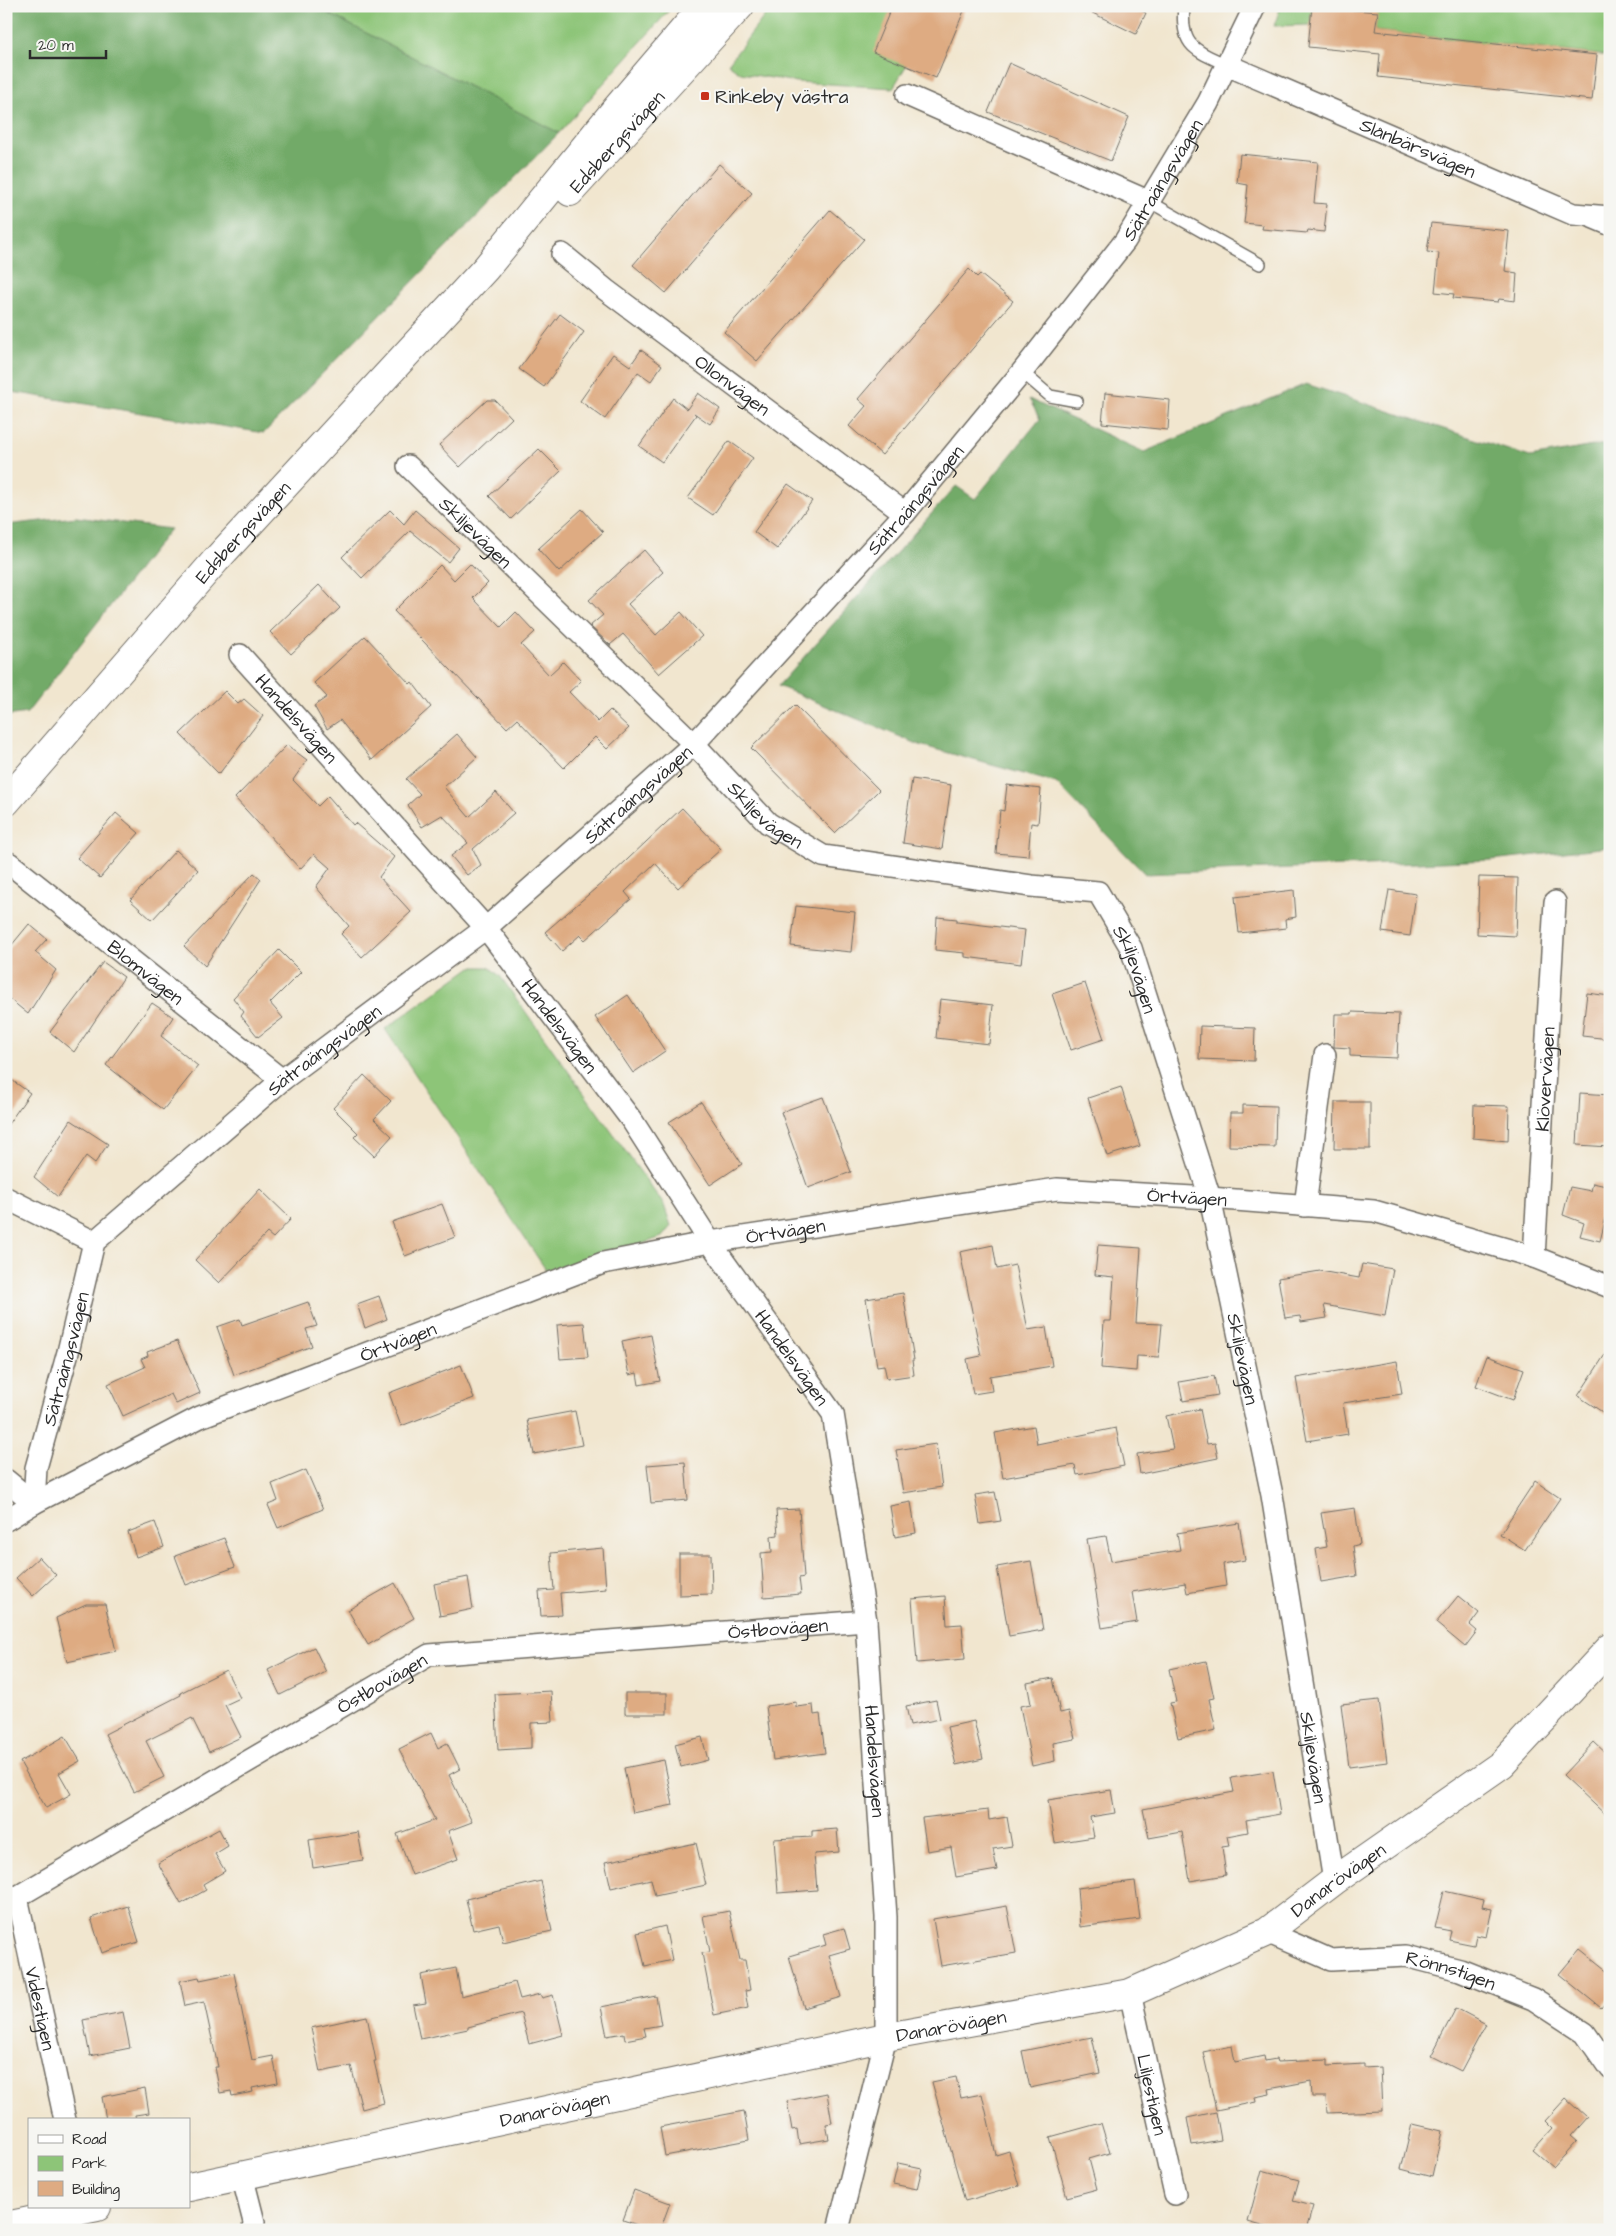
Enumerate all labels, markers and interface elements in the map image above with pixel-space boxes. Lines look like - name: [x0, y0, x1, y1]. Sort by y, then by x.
- scale bar: [30, 28, 106, 60]
- text: 20 m: [38, 35, 74, 56]
- place label: Rinkeby västra: [715, 84, 849, 112]
- street label: Edsbergsvägen: [564, 85, 672, 199]
- marker: Rinkeby västra: [699, 90, 711, 102]
- street label: Slånbärsvägen: [1355, 112, 1480, 186]
- street label: Sätraängsvägen: [1116, 114, 1210, 246]
- street label: Ollonvägen: [689, 349, 775, 423]
- street label: Sätraängsvägen: [861, 440, 971, 562]
- street label: Edsbergsvägen: [189, 476, 297, 590]
- street label: Skiljevägen: [432, 491, 518, 575]
- street label: Handelsvägen: [248, 668, 343, 770]
- street label: Sätraängsvägen: [578, 739, 699, 851]
- street label: Skiljevägen: [721, 776, 808, 856]
- street label: Skiljevägen: [1105, 920, 1163, 1017]
- street label: Blomvägen: [101, 934, 189, 1012]
- street label: Handelsvägen: [514, 974, 603, 1079]
- street label: Sätraängsvägen: [261, 998, 387, 1102]
- street label: Klövervägen: [1529, 1026, 1563, 1133]
- street label: Örtvägen: [1146, 1182, 1228, 1214]
- street label: Örtvägen: [744, 1213, 827, 1251]
- street label: Sätraängsvägen: [36, 1289, 97, 1429]
- street label: Handelsvägen: [747, 1304, 835, 1412]
- street label: Skiljevägen: [1219, 1311, 1265, 1407]
- street label: Örtvägen: [356, 1316, 441, 1370]
- street label: Östbovägen: [727, 1612, 829, 1647]
- street label: Östbovägen: [332, 1647, 432, 1721]
- street label: Handelsvägen: [857, 1704, 891, 1818]
- street label: Skiljevägen: [1292, 1710, 1333, 1805]
- street label: Danarövägen: [1286, 1837, 1392, 1924]
- street label: Rönnstigen: [1403, 1945, 1499, 1998]
- street label: Videstigen: [17, 1965, 62, 2053]
- street label: Danarövägen: [894, 2004, 1008, 2050]
- street label: Liljestigen: [1129, 2052, 1173, 2138]
- street label: Danarövägen: [498, 2085, 612, 2135]
- legend: [28, 2118, 190, 2208]
- text: Road: [72, 2129, 107, 2150]
- text: Park: [72, 2153, 107, 2174]
- text: Building: [72, 2179, 120, 2201]

